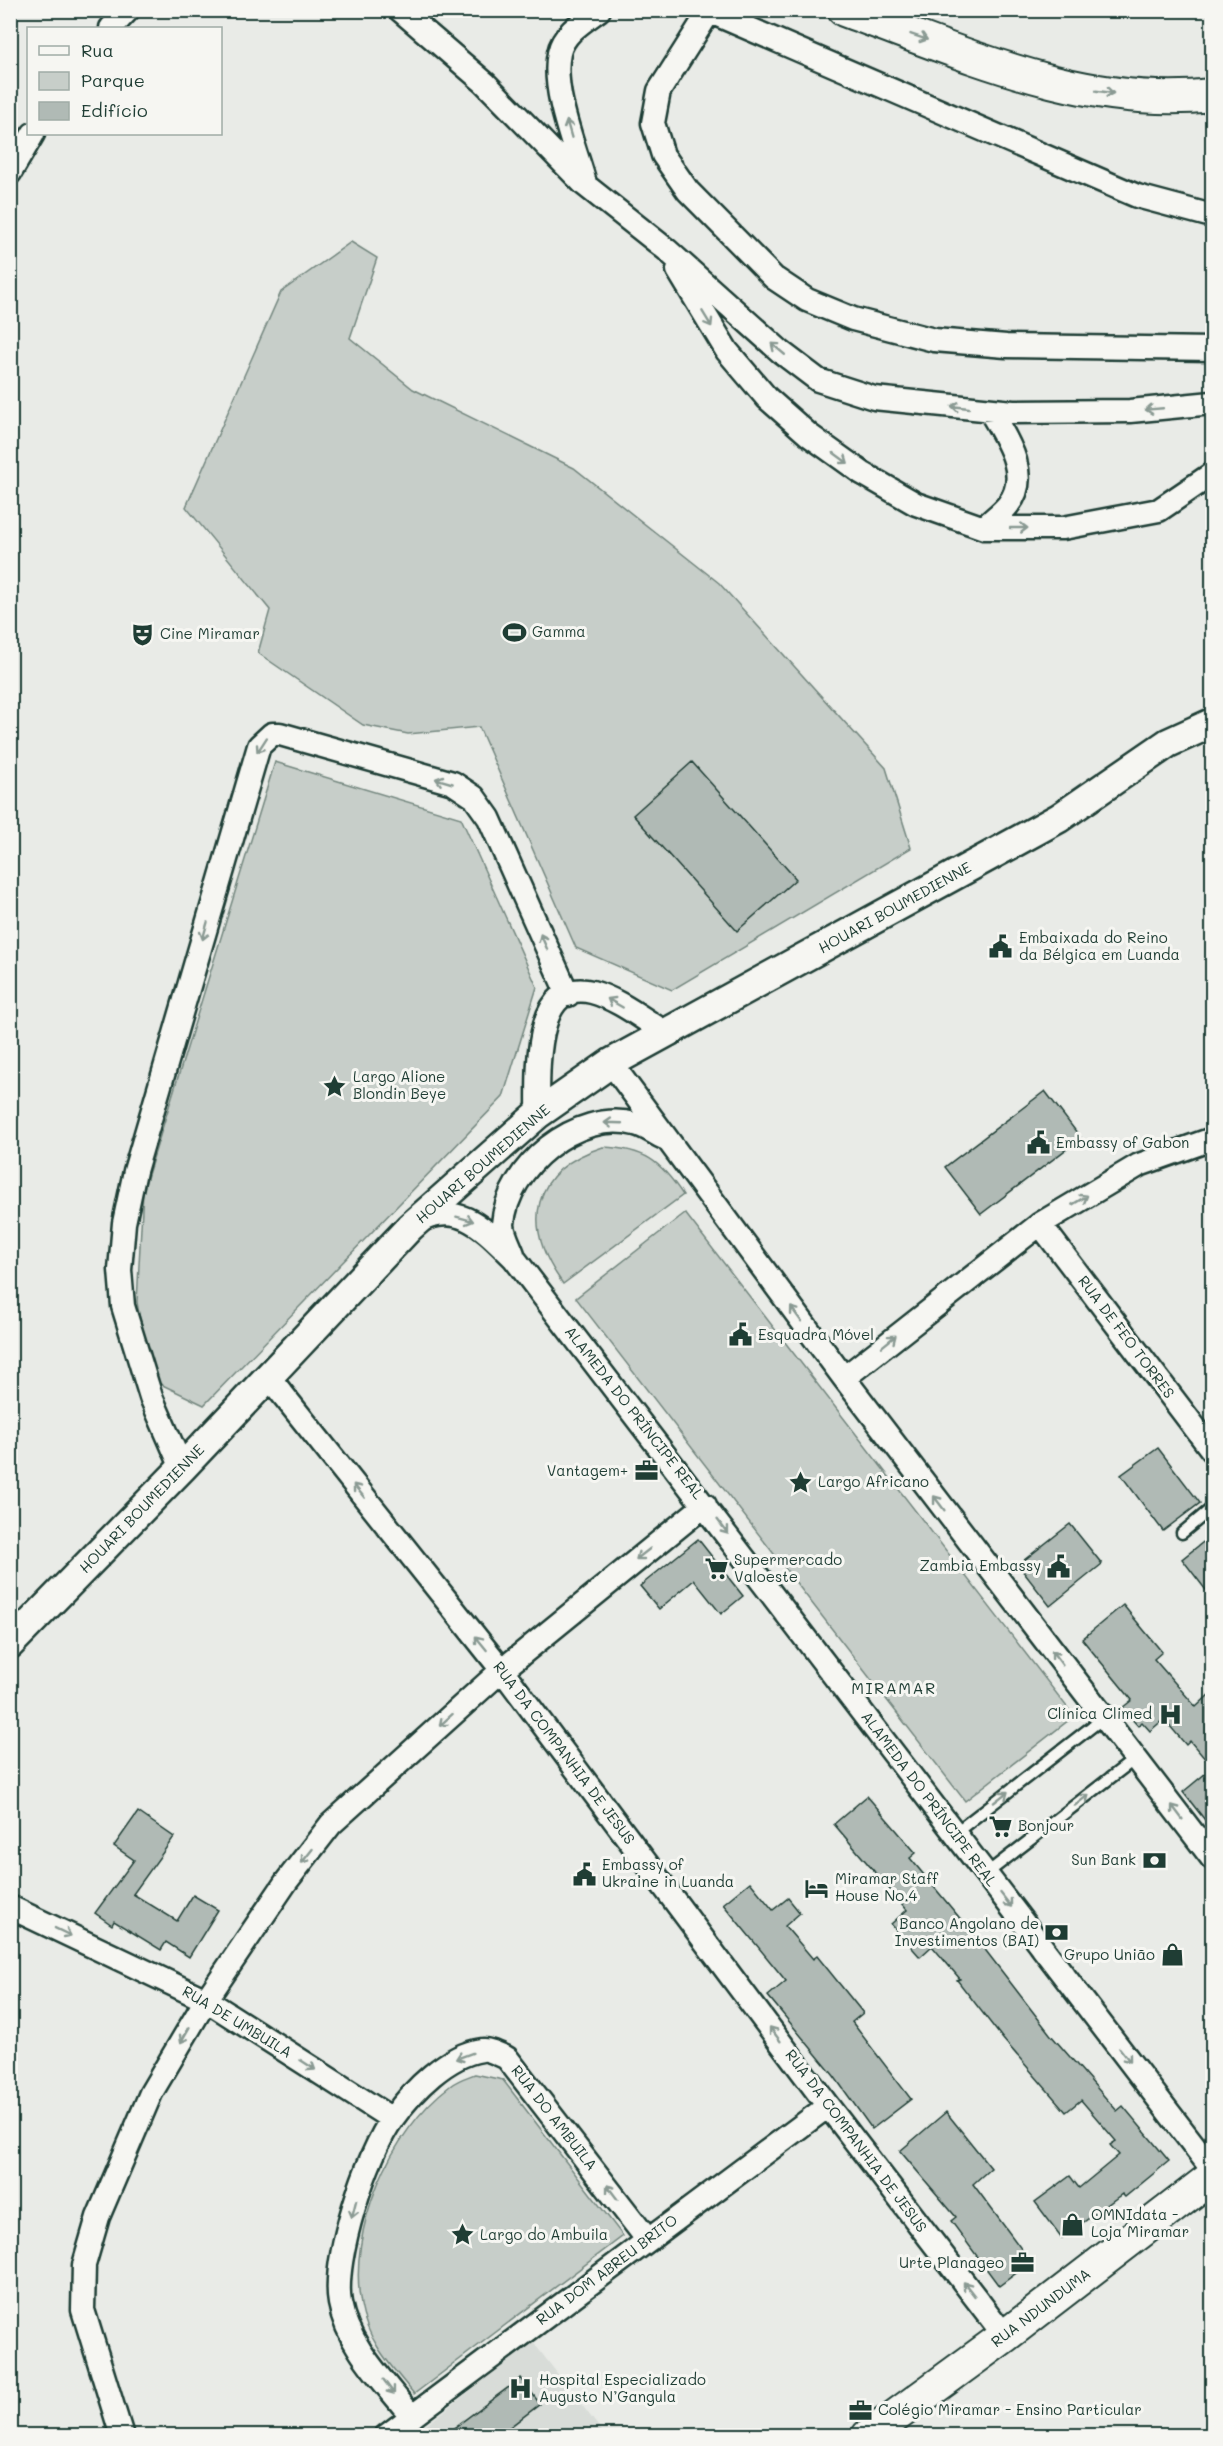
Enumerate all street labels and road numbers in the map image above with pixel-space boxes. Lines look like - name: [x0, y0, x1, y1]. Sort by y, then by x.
- street label: HOUARI BOUMEDIENNE: [814, 857, 975, 958]
- street label: HOUARI BOUMEDIENNE: [411, 1099, 554, 1227]
- street label: RUA DE FEO TORRES: [1074, 1271, 1180, 1402]
- street label: ALAMEDA DO PRÍNCIPE REAL: [561, 1322, 709, 1503]
- street label: HOUARI BOUMEDIENNE: [74, 1439, 208, 1577]
- street label: RUA DA COMPANHIA DE JESUS: [489, 1657, 640, 1848]
- street label: ALAMEDA DO PRÍNCIPE REAL: [857, 1707, 1002, 1890]
- street label: RUA DE UMBUILA: [179, 1980, 296, 2062]
- street label: RUA DA COMPANHIA DE JESUS: [781, 2045, 932, 2236]
- street label: RUA DO AMBUILA: [507, 2061, 602, 2174]
- street label: RUA DOM ABREU BRITO: [532, 2209, 681, 2329]
- street label: RUA NDUNDUMA: [986, 2263, 1094, 2351]

